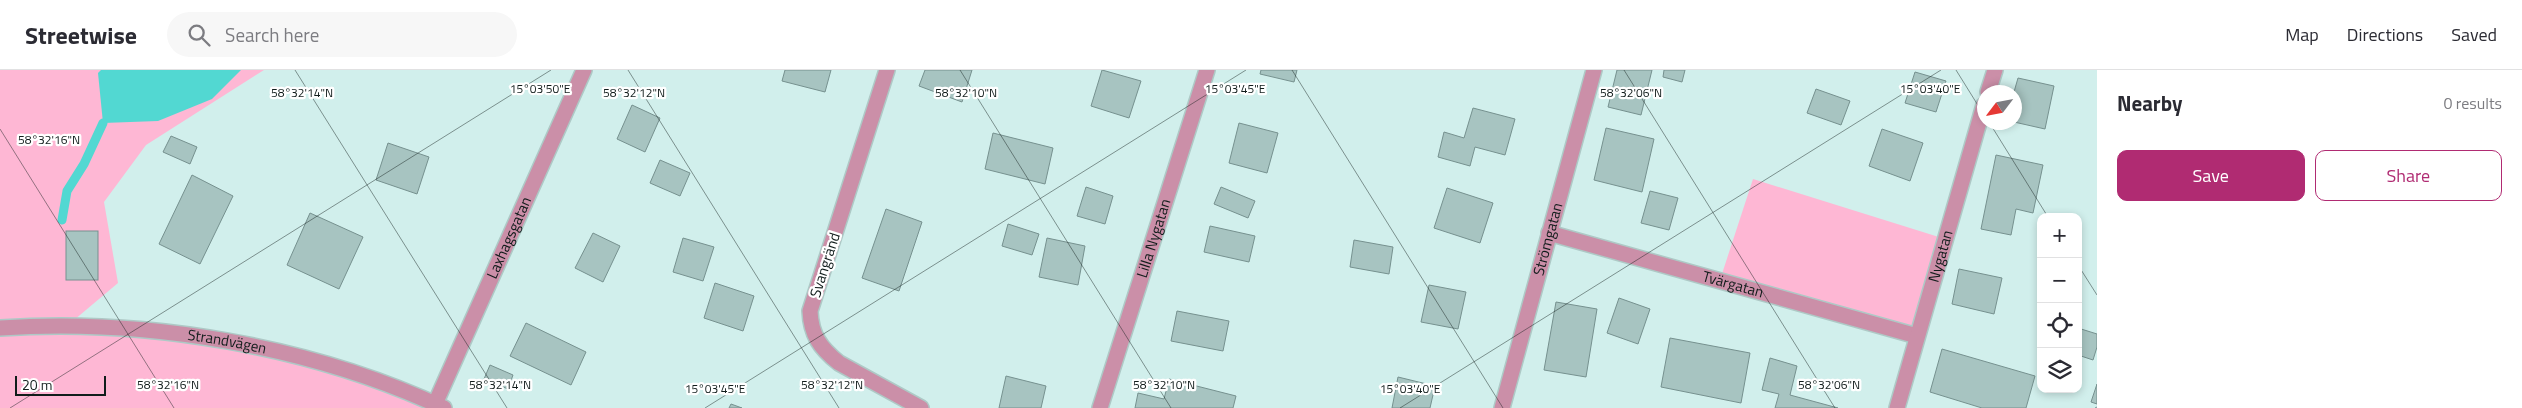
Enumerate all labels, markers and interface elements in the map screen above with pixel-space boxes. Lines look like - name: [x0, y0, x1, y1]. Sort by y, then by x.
- search box: [167, 12, 517, 57]
- text: Streetwise: [25, 17, 137, 53]
- text: Search here: [225, 20, 319, 49]
- icon: search: [185, 21, 213, 49]
- text: Map: [2285, 21, 2319, 48]
- text: Directions: [2347, 21, 2423, 48]
- text: Saved: [2451, 21, 2497, 48]
- text: 15°03'50"E: [510, 79, 571, 98]
- text: 15°03'45"E: [1205, 79, 1266, 98]
- text: 15°03'40"E: [1900, 79, 1961, 98]
- text: 58°32'14"N: [271, 83, 333, 102]
- text: 58°32'12"N: [603, 83, 665, 102]
- text: 58°32'10"N: [935, 83, 997, 102]
- text: 58°32'06"N: [1600, 83, 1662, 102]
- north arrow: [1977, 85, 2022, 130]
- text: Nearby: [2117, 87, 2182, 119]
- text: 0 results: [2443, 91, 2502, 115]
- text: 58°32'16"N: [18, 130, 80, 149]
- button: Save: [2117, 150, 2305, 201]
- button: Share: [2315, 150, 2502, 201]
- street label: Laxhagsgatan: [480, 193, 537, 282]
- street label: Lilla Nygatan: [1130, 196, 1177, 281]
- street label: Strömgatan: [1527, 200, 1568, 278]
- map controls: [2037, 213, 2082, 393]
- button: +: [2037, 213, 2082, 258]
- street label: Nygatan: [1922, 227, 1959, 285]
- street label: Svangränd: [803, 229, 846, 300]
- button: −: [2037, 258, 2082, 303]
- street label: Tvärgatan: [1700, 264, 1766, 304]
- button: locate: [2037, 303, 2082, 348]
- street label: Strandvägen: [186, 323, 269, 360]
- button: layers: [2037, 348, 2082, 393]
- scale bar: [15, 373, 106, 396]
- text: 20 m: [22, 374, 52, 395]
- text: 58°32'16"N: [137, 375, 199, 394]
- text: 58°32'14"N: [469, 375, 531, 394]
- text: 58°32'12"N: [801, 375, 863, 394]
- text: 58°32'10"N: [1133, 375, 1195, 394]
- text: 58°32'06"N: [1798, 375, 1860, 394]
- text: 15°03'45"E: [685, 379, 746, 398]
- text: 15°03'40"E: [1380, 379, 1441, 398]

